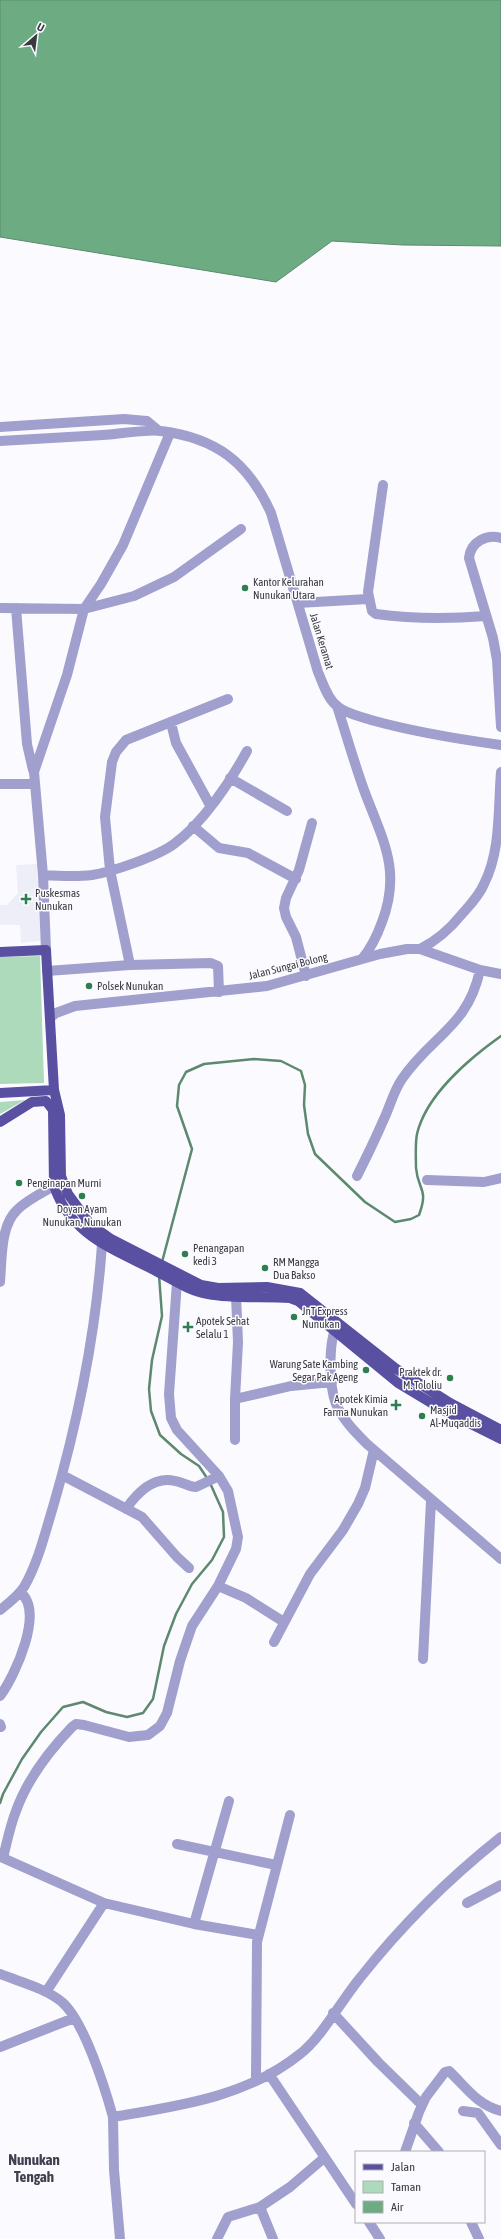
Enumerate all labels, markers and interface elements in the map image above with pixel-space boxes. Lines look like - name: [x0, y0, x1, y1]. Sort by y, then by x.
- north arrow: [16, 16, 56, 56]
- text: U: [35, 20, 46, 34]
- place label: Kantor Kelurahan Nunukan Utara: [253, 576, 324, 601]
- marker: Kantor Kelurahan Nunukan Utara: [240, 583, 250, 593]
- street label: Jalan Keramat: [308, 612, 336, 670]
- place label: Puskesmas Nunukan: [35, 887, 80, 912]
- marker: Puskesmas Nunukan: [20, 893, 32, 905]
- street label: Jalan Sungai Bolong: [247, 950, 329, 982]
- place label: Polsek Nunukan: [97, 980, 163, 992]
- marker: Polsek Nunukan: [84, 981, 94, 991]
- place label: Penginapan Murni: [27, 1177, 101, 1189]
- marker: Penginapan Murni: [14, 1178, 24, 1188]
- marker: Doyan Ayam Nunukan, Nunukan: [77, 1191, 87, 1201]
- place label: Doyan Ayam Nunukan, Nunukan: [43, 1203, 121, 1228]
- place label: Penangapan kedi 3: [193, 1242, 244, 1267]
- marker: Penangapan kedi 3: [180, 1249, 190, 1259]
- place label: RM Mangga Dua Bakso: [273, 1256, 319, 1281]
- marker: RM Mangga Dua Bakso: [260, 1263, 270, 1273]
- place label: JnT Express Nunukan: [302, 1305, 348, 1330]
- marker: JnT Express Nunukan: [289, 1312, 299, 1322]
- place label: Apotek Sehat Selalu 1: [196, 1315, 249, 1340]
- marker: Apotek Sehat Selalu 1: [183, 1322, 193, 1332]
- place label: Warung Sate Kambing Segar Pak Ageng: [270, 1358, 358, 1383]
- marker: Warung Sate Kambing Segar Pak Ageng: [361, 1365, 371, 1375]
- place label: Praktek dr. M. Tololiu: [399, 1366, 442, 1391]
- marker: Praktek dr. M. Tololiu: [445, 1373, 455, 1383]
- place label: Apotek Kimia Farma Nunukan: [323, 1393, 388, 1418]
- marker: Apotek Kimia Farma Nunukan: [391, 1400, 401, 1410]
- place label: Masjid Al-Muqaddis: [430, 1404, 481, 1429]
- marker: Masjid Al-Muqaddis: [417, 1411, 427, 1421]
- district label: Nunukan Tengah: [8, 2151, 60, 2185]
- legend: [355, 2151, 485, 2223]
- text: Jalan: [391, 2160, 415, 2174]
- text: Taman: [391, 2180, 421, 2194]
- text: Air: [391, 2200, 404, 2214]

